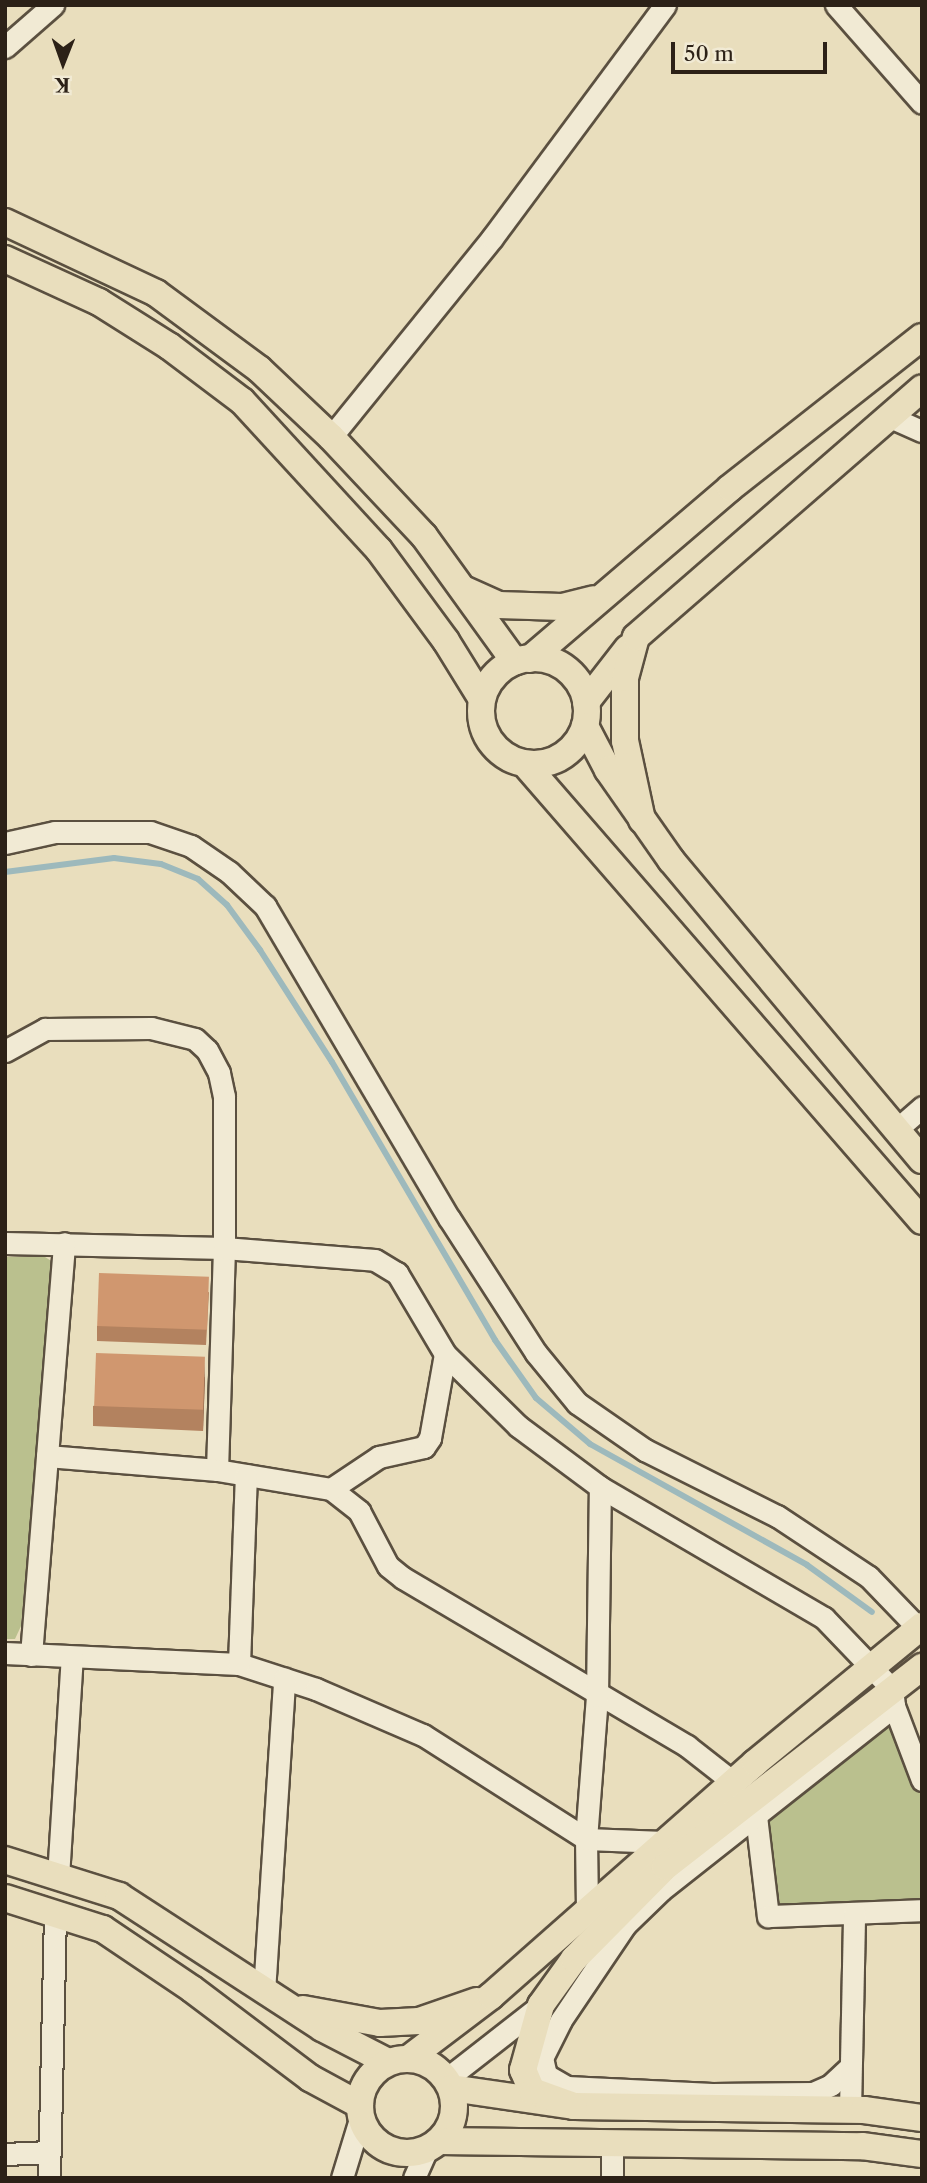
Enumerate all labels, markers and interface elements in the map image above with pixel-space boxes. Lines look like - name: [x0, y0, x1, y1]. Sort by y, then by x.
- north arrow: [28, 28, 98, 98]
- scale bar: [675, 28, 831, 72]
- text: 50 m: [684, 41, 734, 66]
- text: K: [55, 73, 70, 96]

